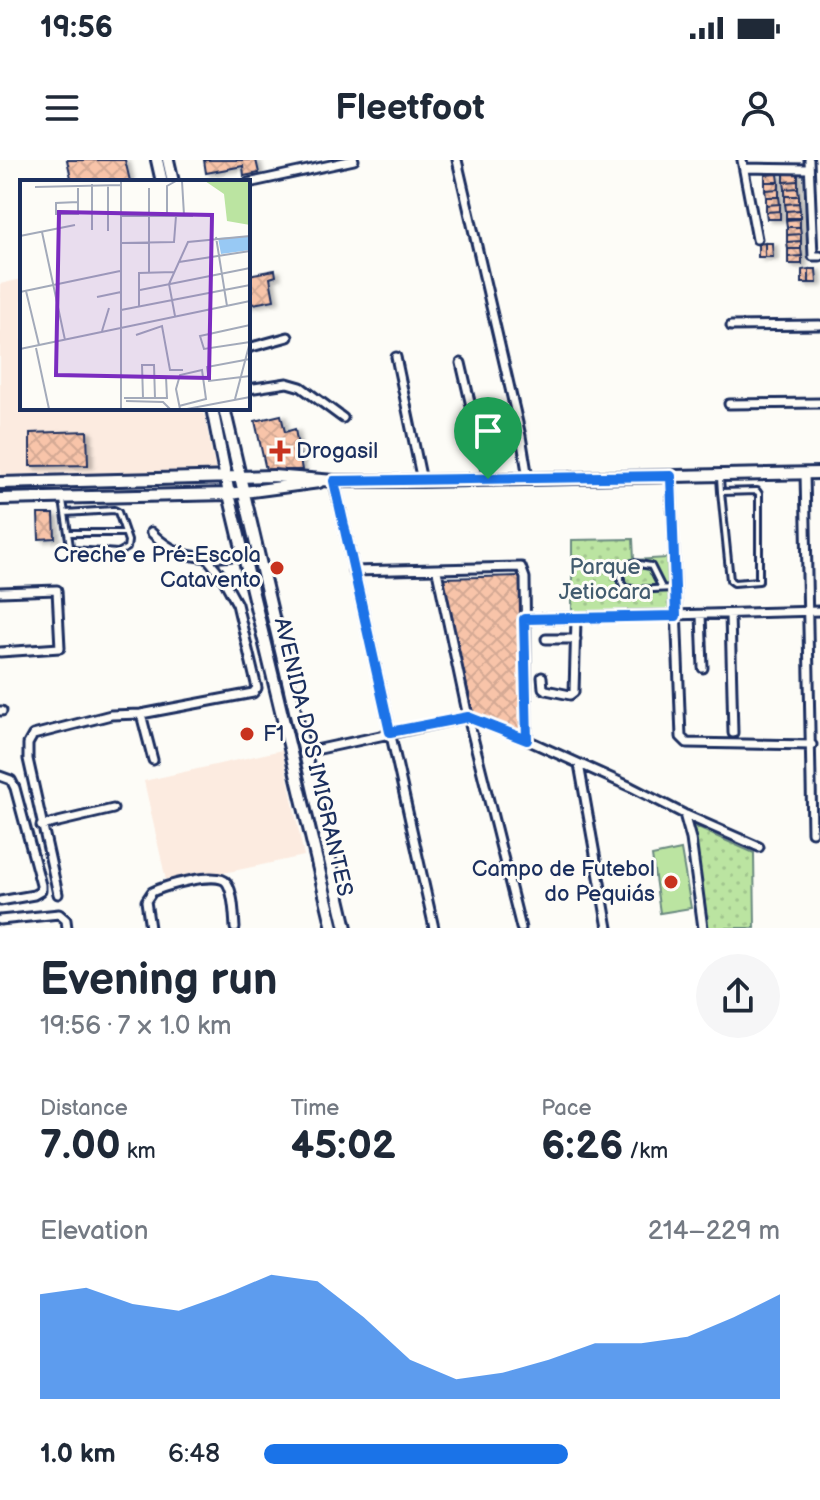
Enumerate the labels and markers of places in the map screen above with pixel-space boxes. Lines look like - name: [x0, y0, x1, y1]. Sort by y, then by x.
- pin: [454, 397, 522, 479]
- place label: Drogasil: [296, 438, 378, 465]
- marker: Drogasil: [271, 442, 289, 460]
- place label: Creche e Pré-Escola Catavento: [54, 542, 261, 594]
- marker: Creche e Pré-Escola Catavento: [268, 559, 286, 577]
- place label: F1: [263, 721, 285, 748]
- marker: F1: [238, 725, 256, 743]
- place label: Campo de Futebol do Pequiás: [472, 856, 655, 908]
- marker: Campo de Futebol do Pequiás: [662, 873, 680, 891]

